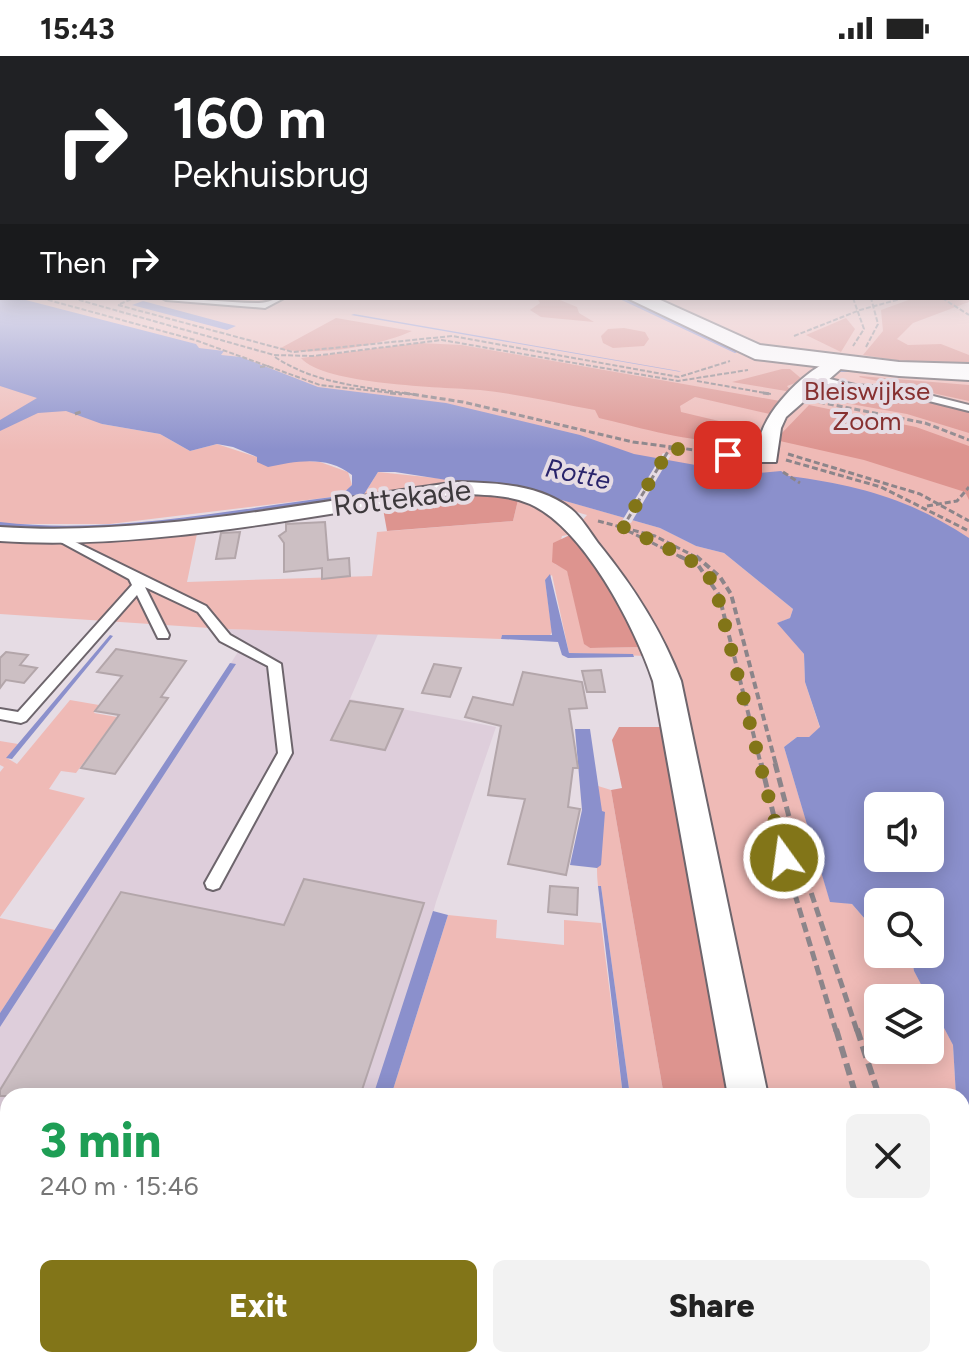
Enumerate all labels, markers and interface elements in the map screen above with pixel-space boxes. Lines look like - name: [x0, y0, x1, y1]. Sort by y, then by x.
- text: 15:43: [40, 10, 115, 47]
- text: 160 m: [172, 85, 327, 152]
- icon: right: [40, 88, 144, 192]
- text: Pekhuisbrug: [172, 153, 369, 196]
- icon: right: [122, 240, 166, 284]
- text: Then: [40, 244, 106, 281]
- park label: Bleiswijkse Zoom: [804, 375, 930, 437]
- pin: [694, 421, 762, 489]
- icon: arrive: [706, 433, 750, 477]
- water label: Rotte: [543, 452, 613, 496]
- street label: Rottekade: [331, 471, 473, 524]
- map controls: [864, 792, 944, 1064]
- button: sound: [864, 792, 944, 872]
- position arrow: [742, 816, 826, 900]
- button: search: [864, 888, 944, 968]
- button: layers: [864, 984, 944, 1064]
- text: 3 min: [40, 1111, 161, 1169]
- button: close: [846, 1114, 930, 1198]
- text: 240 m · 15:46: [40, 1170, 198, 1202]
- button: Exit: [40, 1260, 477, 1352]
- button: Share: [493, 1260, 930, 1352]

